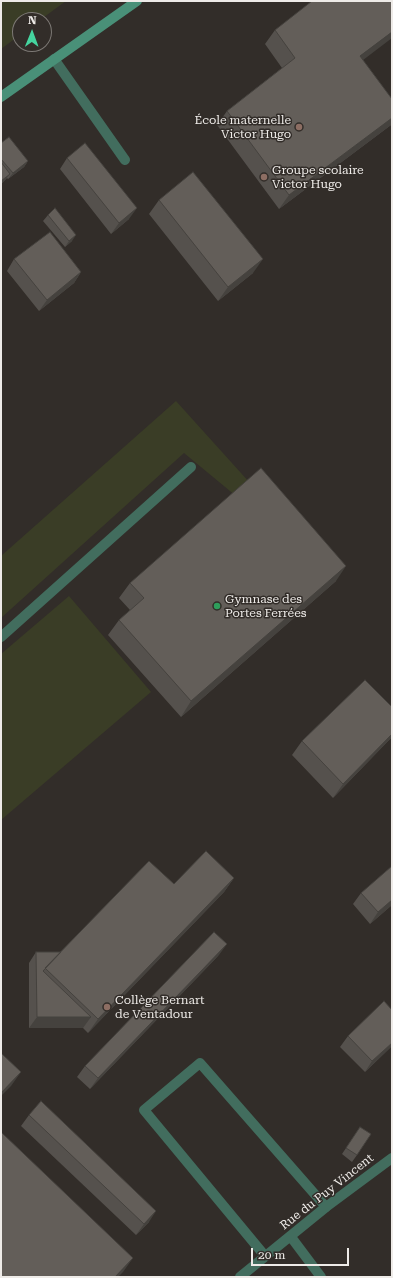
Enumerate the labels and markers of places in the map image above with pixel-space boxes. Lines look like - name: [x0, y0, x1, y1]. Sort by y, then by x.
- place label: École maternelle Victor Hugo: [194, 113, 291, 141]
- marker: École maternelle Victor Hugo: [294, 122, 304, 132]
- place label: Groupe scolaire Victor Hugo: [272, 163, 364, 191]
- marker: Groupe scolaire Victor Hugo: [259, 172, 269, 182]
- place label: Gymnase des Portes Ferrées: [225, 592, 307, 620]
- marker: Gymnase des Portes Ferrées: [212, 601, 222, 611]
- place label: Collège Bernart de Ventadour: [115, 993, 205, 1021]
- marker: Collège Bernart de Ventadour: [102, 1002, 112, 1012]

